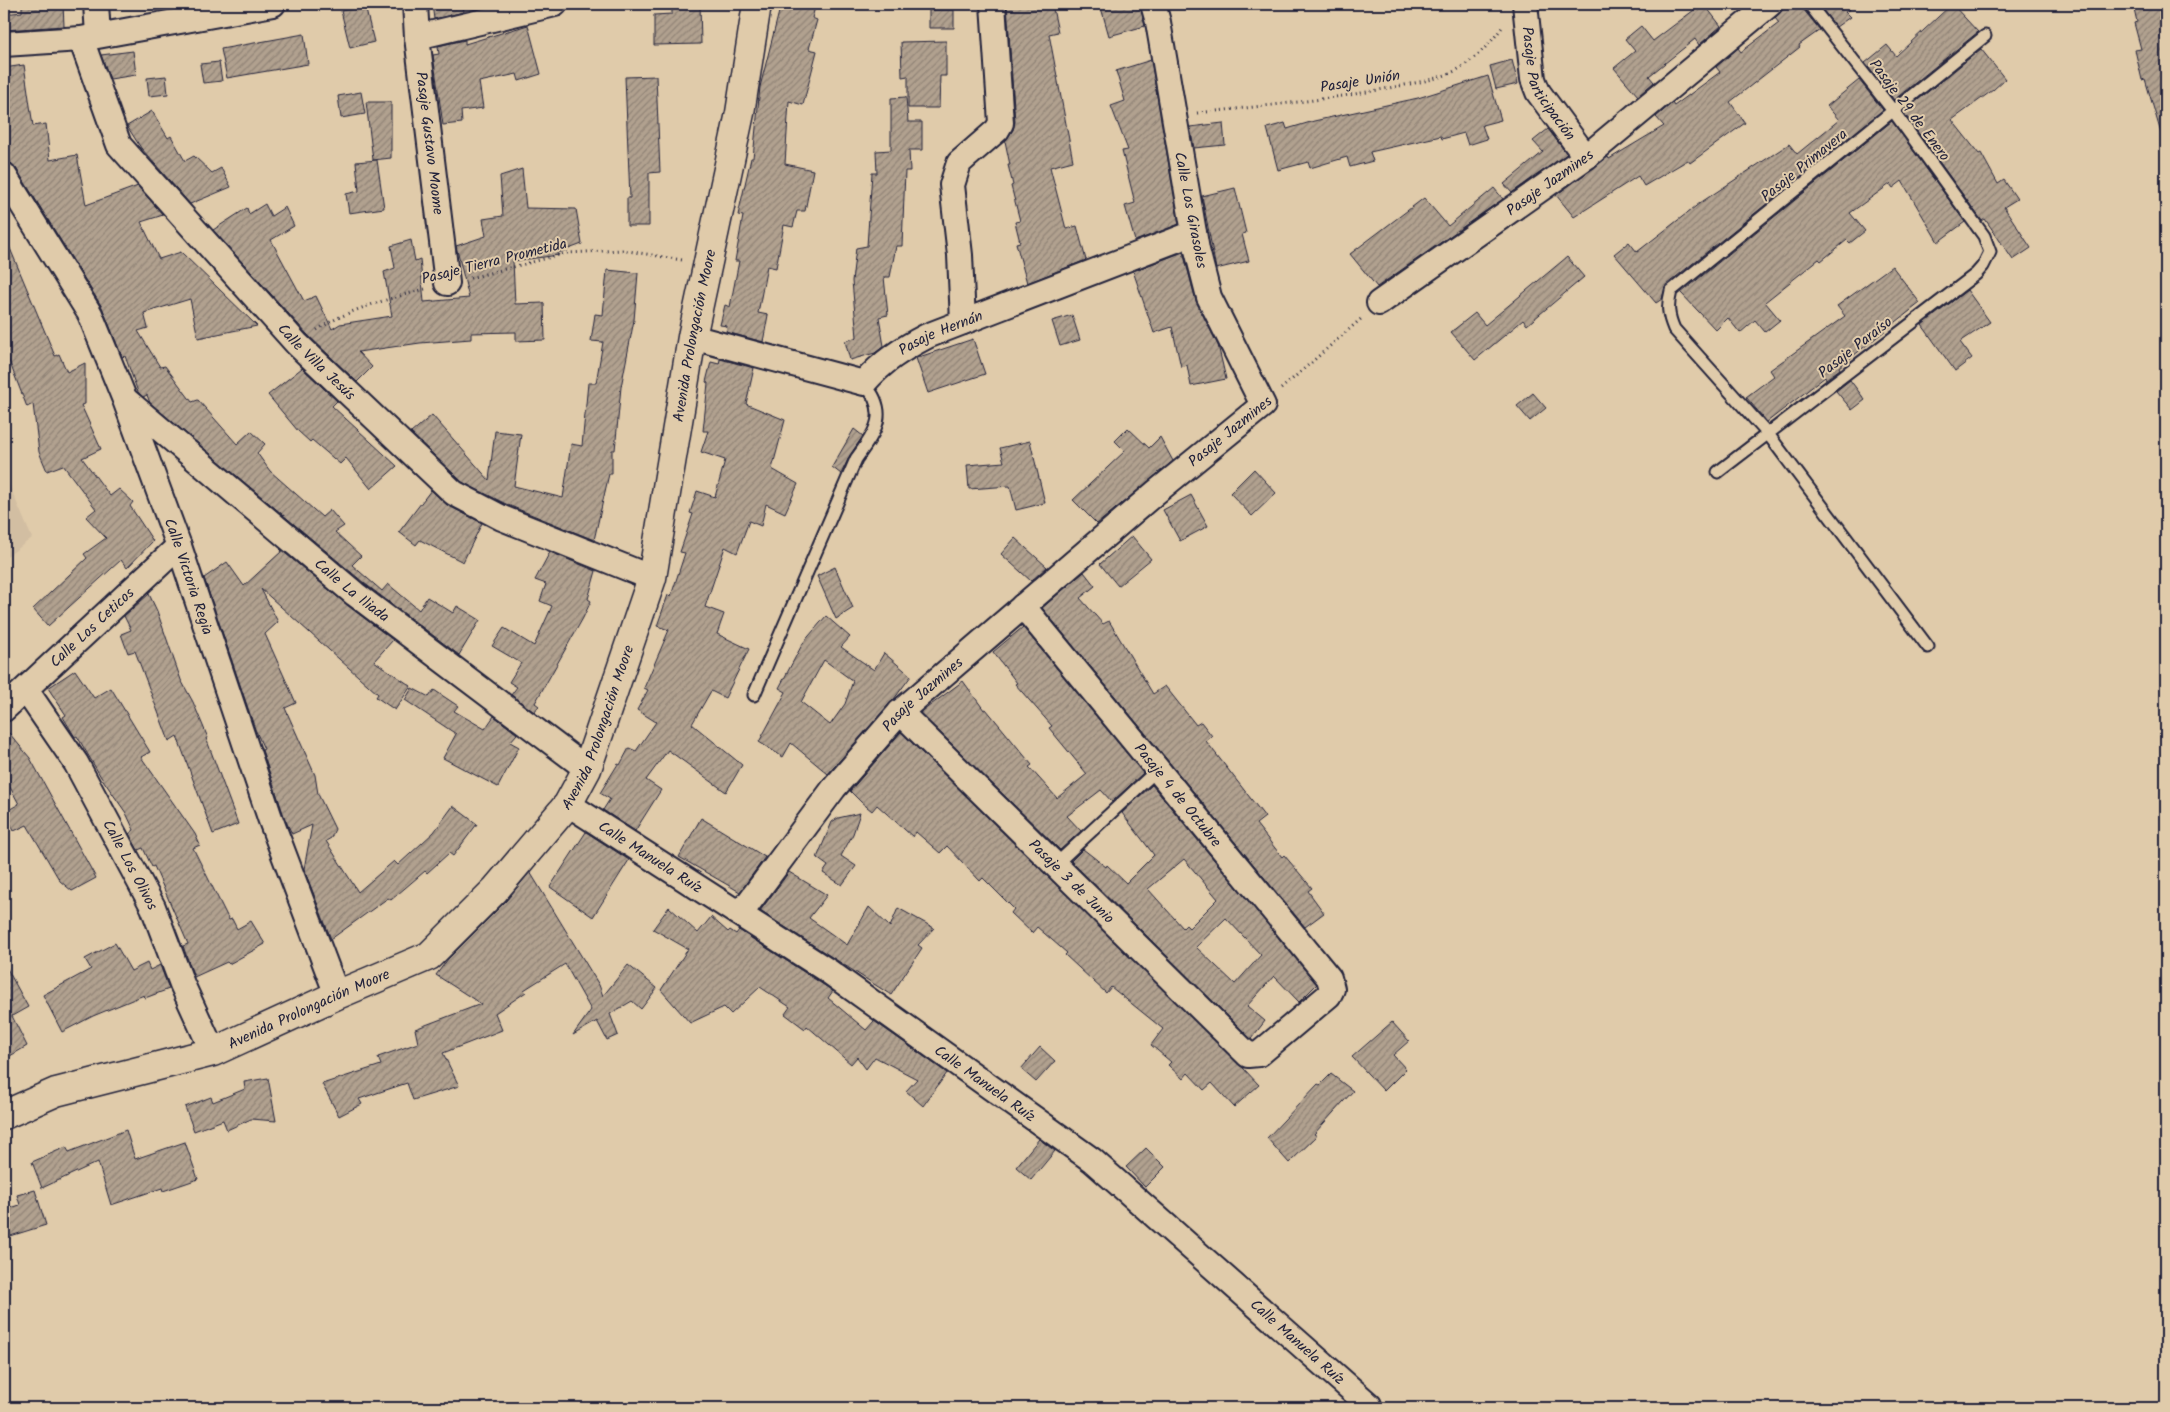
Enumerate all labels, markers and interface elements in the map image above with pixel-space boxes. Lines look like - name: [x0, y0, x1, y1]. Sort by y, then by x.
- street label: Pasaje Participación: [1514, 26, 1581, 146]
- street label: Pasaje 29 de Enero: [1863, 54, 1956, 167]
- street label: Pasaje Unión: [1319, 64, 1402, 100]
- street label: Pasaje Gustavo Moome: [408, 70, 450, 217]
- street label: Pasaje Primavera: [1756, 123, 1853, 208]
- street label: Pasaje Jazmines: [1502, 144, 1600, 223]
- street label: Calle Los Girasoles: [1167, 150, 1213, 271]
- street label: Pasaje Tierra Prometida: [419, 232, 569, 292]
- street label: Avenida Prolongación Moore: [667, 247, 723, 424]
- street label: Pasaje Hernán: [894, 305, 987, 363]
- street label: Pasaje Paraíso: [1813, 311, 1898, 385]
- street label: Calle Villa Jesús: [271, 318, 361, 407]
- street label: Pasaje Jazmines: [1183, 390, 1278, 473]
- street label: Calle Victoria Regia: [157, 515, 219, 638]
- street label: Calle La Iliada: [308, 553, 394, 629]
- street label: Calle Los Ceticos: [45, 582, 141, 674]
- street label: Avenida Prolongación Moore: [556, 642, 641, 816]
- street label: Pasaje Jazmines: [877, 651, 970, 738]
- street label: Pasaje 4 de Octubre: [1128, 738, 1227, 853]
- street label: Calle Manuela Ruíz: [593, 815, 707, 901]
- street label: Calle Los Olivos: [96, 816, 164, 915]
- street label: Pasaje 3 de Junio: [1022, 834, 1120, 930]
- street label: Avenida Prolongación Moore: [224, 963, 394, 1056]
- street label: Calle Manuela Ruíz: [929, 1039, 1040, 1129]
- street label: Calle Manuela Ruíz: [1244, 1294, 1350, 1391]

